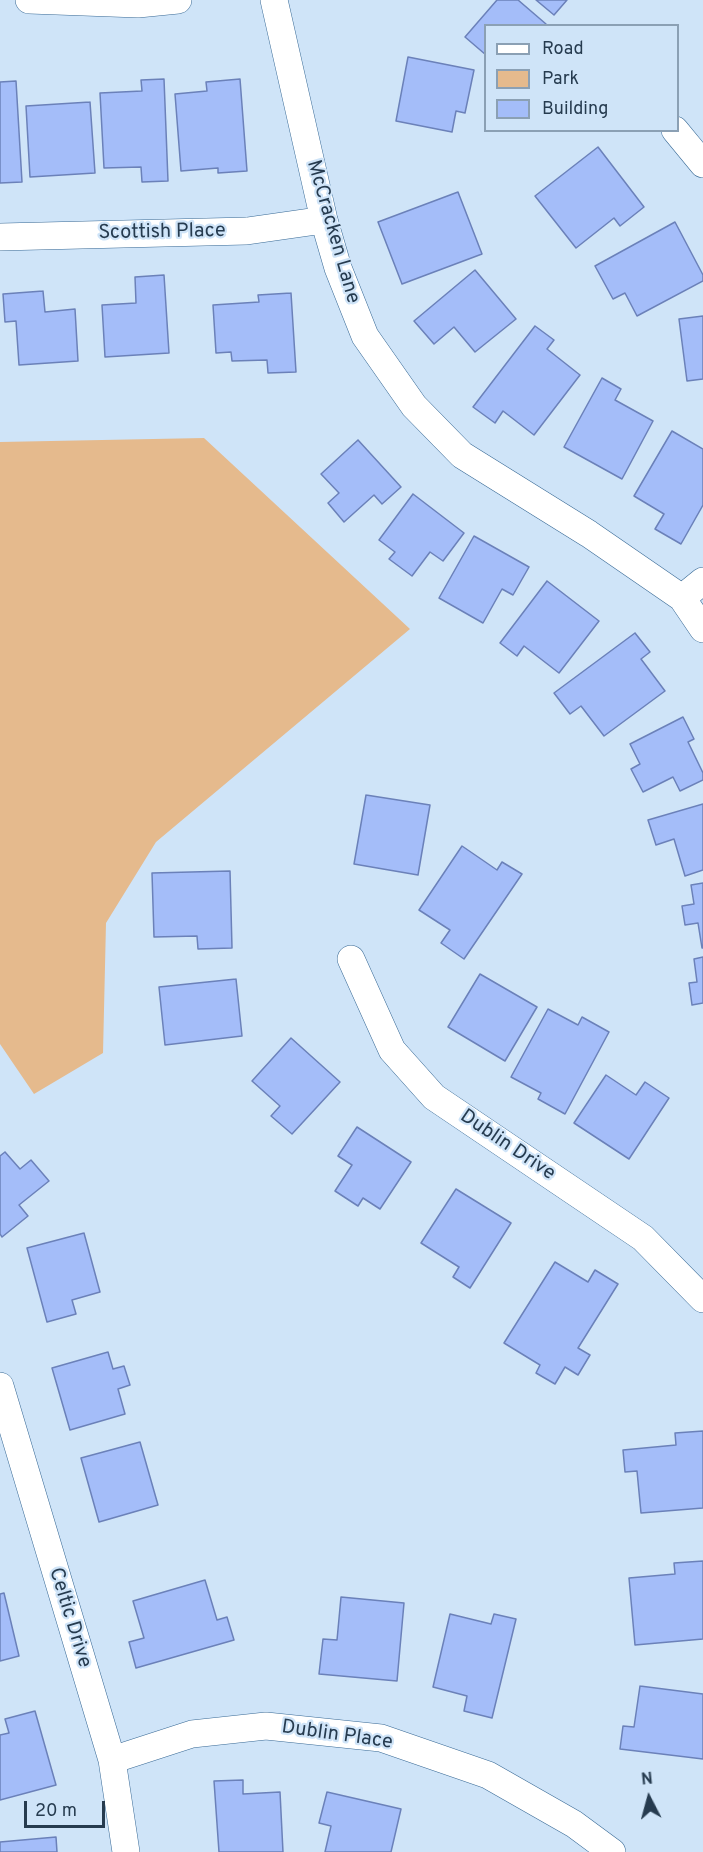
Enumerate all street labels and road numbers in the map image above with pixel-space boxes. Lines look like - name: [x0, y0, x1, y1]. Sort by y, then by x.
- street label: McCracken Lane: [300, 158, 364, 306]
- street label: Scottish Place: [98, 220, 226, 246]
- street label: Dublin Drive: [455, 1105, 559, 1187]
- street label: Celtic Drive: [42, 1565, 96, 1671]
- street label: Dublin Place: [280, 1716, 394, 1756]

